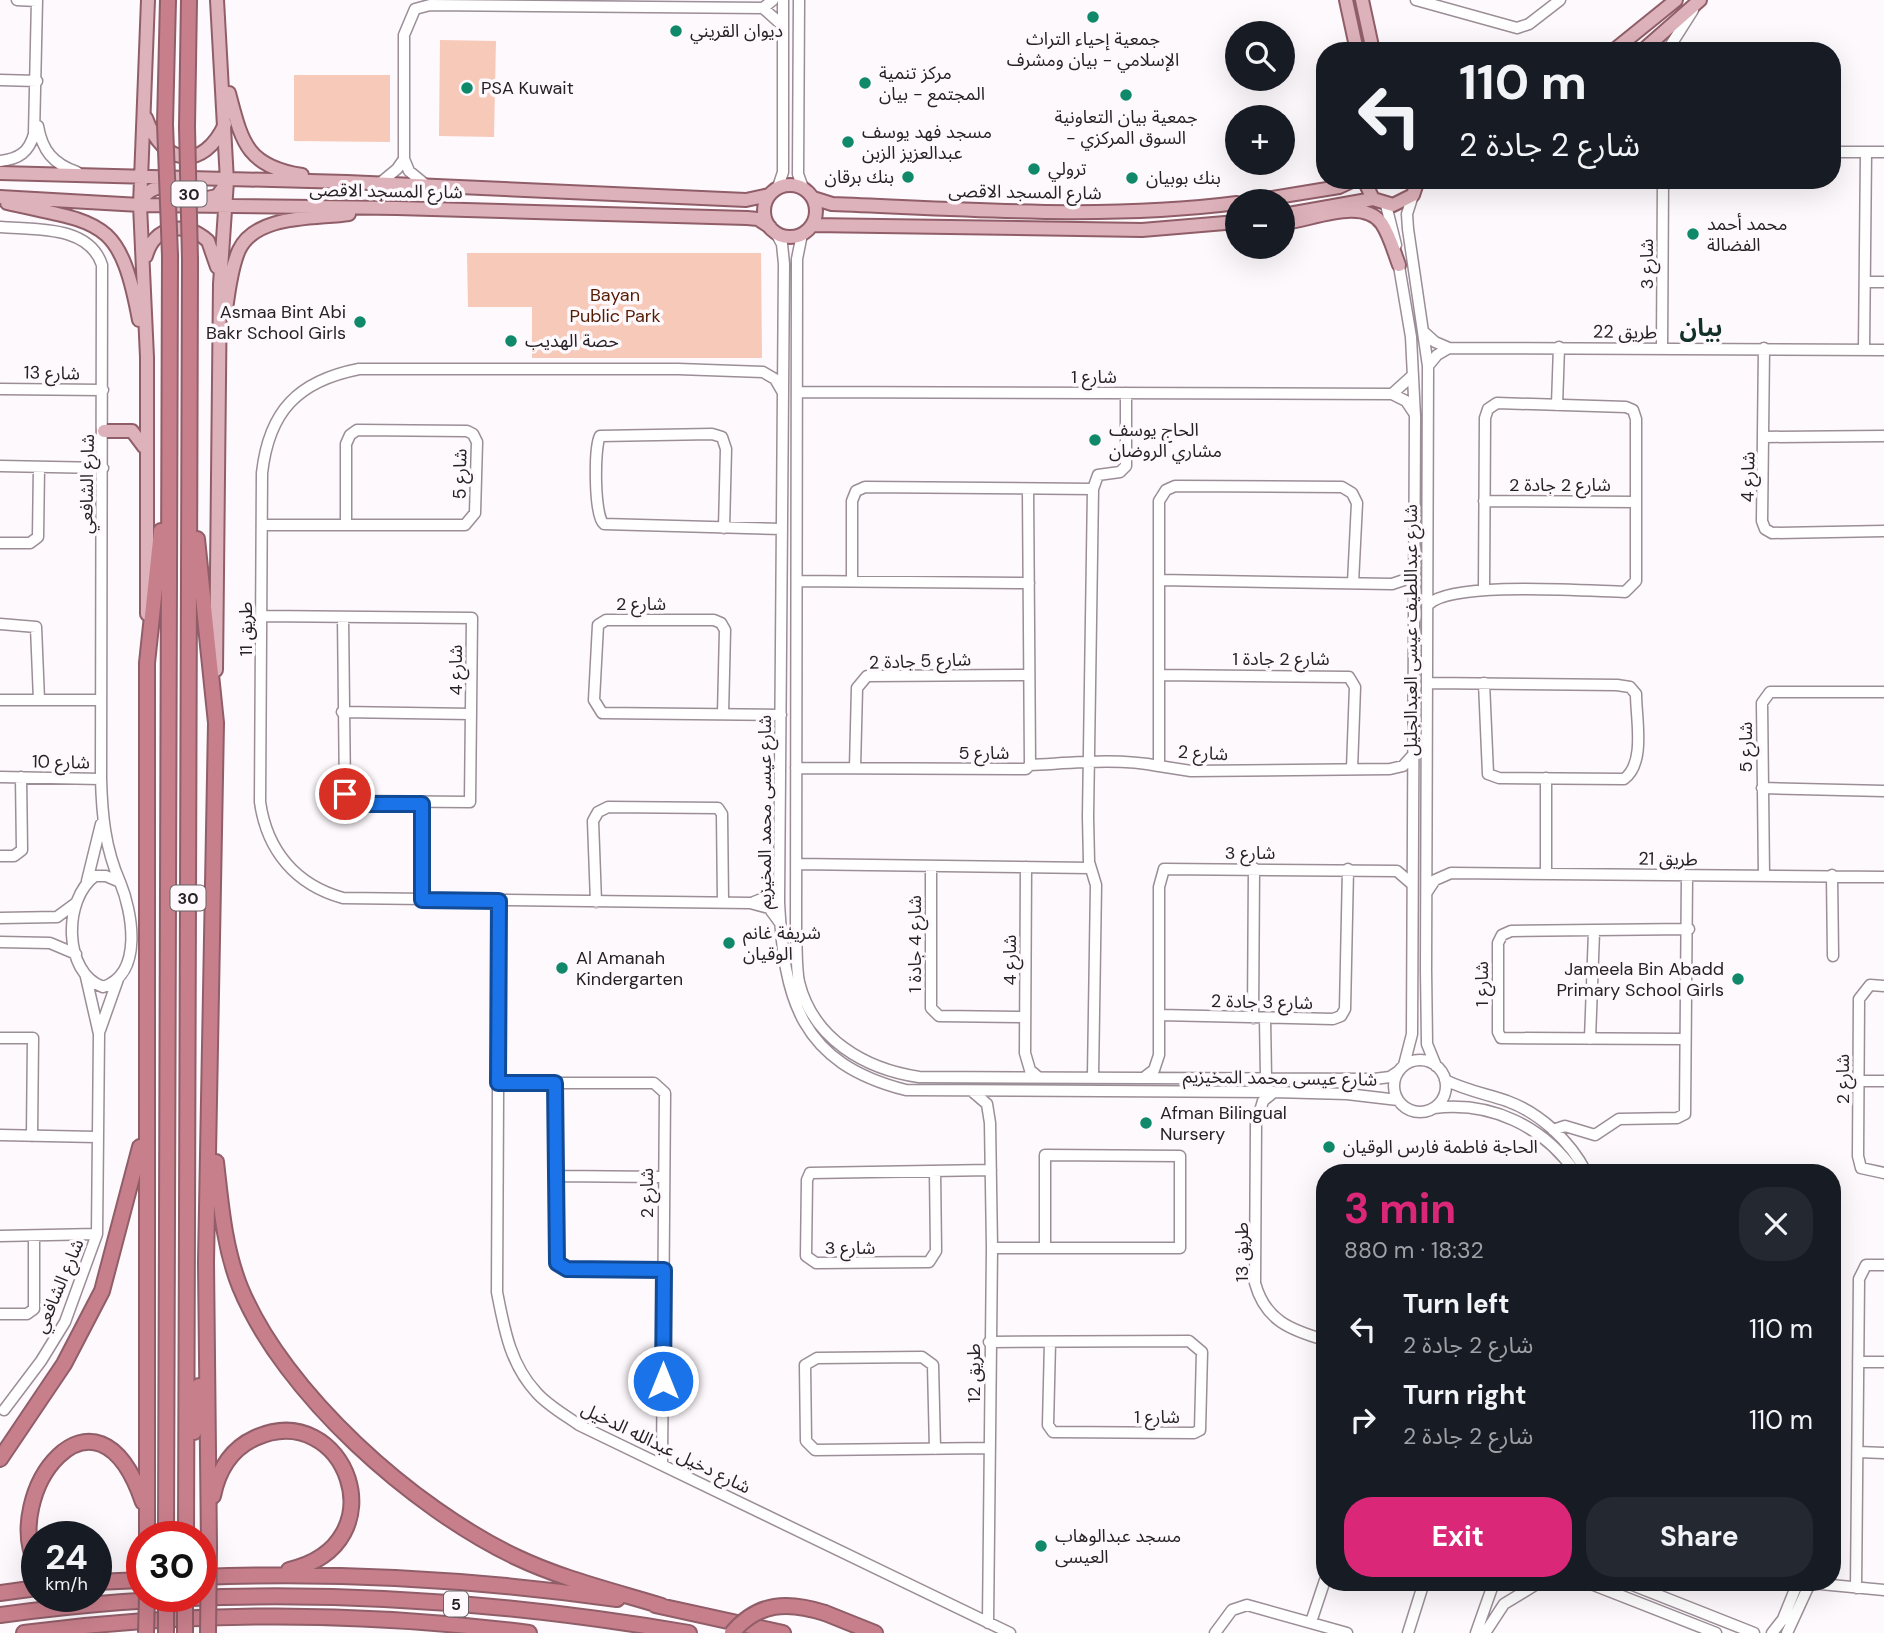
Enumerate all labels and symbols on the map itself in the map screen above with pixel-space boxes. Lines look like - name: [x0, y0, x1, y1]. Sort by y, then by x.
- marker: جمعية إحياء التراث الإسلامي - بيان ومشرف: [1085, 9, 1101, 25]
- place label: ديوان القريني: [690, 19, 783, 44]
- marker: ديوان القريني: [668, 23, 684, 39]
- place label: جمعية إحياء التراث الإسلامي - بيان ومشرف: [1007, 27, 1179, 73]
- place label: مركز تنمية المجتمع - بيان: [879, 61, 985, 108]
- marker: مركز تنمية المجتمع - بيان: [857, 75, 873, 91]
- place label: PSA Kuwait: [481, 76, 574, 100]
- marker: PSA Kuwait: [459, 80, 475, 96]
- marker: جمعية بيان التعاونية - السوق المركزي: [1118, 87, 1134, 103]
- place label: جمعية بيان التعاونية - السوق المركزي: [1054, 105, 1198, 151]
- place label: مسجد فهد يوسف عبدالعزيز الزبن: [862, 120, 992, 165]
- marker: مسجد فهد يوسف عبدالعزيز الزبن: [840, 134, 856, 150]
- place label: ترولي: [1048, 157, 1086, 182]
- marker: ترولي: [1026, 161, 1042, 177]
- place label: بنك برقان: [825, 165, 894, 189]
- place label: بنك بوبيان: [1146, 166, 1221, 190]
- marker: بنك برقان: [900, 169, 916, 185]
- marker: بنك بوبيان: [1124, 170, 1140, 186]
- street label: شارع المسجد الاقصى: [309, 178, 463, 206]
- street label: شارع المسجد الاقصى: [948, 179, 1102, 207]
- road number: 30: [172, 182, 206, 206]
- place label: محمد أحمد الفضالة: [1707, 212, 1788, 257]
- marker: محمد أحمد الفضالة: [1685, 226, 1701, 242]
- street label: شارع 3: [1635, 239, 1661, 289]
- park label: Bayan Public Park: [570, 283, 661, 328]
- place label: Asmaa Bint Abi Bakr School Girls: [206, 300, 346, 345]
- district label: بيان: [1680, 312, 1722, 343]
- marker: Asmaa Bint Abi Bakr School Girls: [352, 314, 368, 330]
- street label: طريق 22: [1593, 319, 1657, 345]
- place label: حصة الهديب: [525, 329, 619, 353]
- marker: حصة الهديب: [503, 333, 519, 349]
- street label: شارع 13: [24, 361, 80, 387]
- street label: شارع 1: [1071, 365, 1117, 391]
- place label: الحاج يوسف مشاري الروضان: [1109, 418, 1222, 464]
- marker: الحاج يوسف مشاري الروضان: [1087, 432, 1103, 448]
- street label: شارع الشافعي: [74, 434, 102, 534]
- street label: شارع 5: [448, 448, 474, 500]
- street label: شارع 4: [1736, 451, 1762, 503]
- street label: شارع 2 جادة 2: [1509, 473, 1611, 499]
- street label: شارع عبداللطيف عيسى العبدالجليل: [1399, 504, 1425, 756]
- street label: شارع 2: [616, 592, 666, 618]
- street label: طريق 11: [234, 602, 258, 656]
- street label: شارع 4: [444, 645, 470, 695]
- street label: شارع 5 جادة 2: [868, 647, 972, 677]
- street label: شارع 2 جادة 1: [1232, 647, 1330, 673]
- street label: شارع عيسى محمد المخيزيم: [753, 715, 779, 909]
- street label: شارع 5: [1734, 722, 1760, 772]
- street label: شارع 2: [1177, 740, 1229, 768]
- street label: شارع 5: [959, 741, 1009, 767]
- street label: شارع 10: [32, 749, 90, 777]
- pin: [315, 764, 375, 824]
- street label: شارع 3: [1225, 841, 1275, 867]
- street label: طريق 21: [1638, 846, 1698, 872]
- road number: 30: [170, 885, 206, 910]
- street label: شارع 4 جادة 1: [903, 895, 929, 993]
- place label: شريفة غانم الوقيان: [743, 921, 821, 966]
- marker: شريفة غانم الوقيان: [721, 935, 737, 951]
- street label: شارع 4: [998, 935, 1024, 985]
- place label: Al Amanah Kindergarten: [576, 946, 683, 991]
- place label: Jameela Bin Abadd Primary School Girls: [1556, 957, 1724, 1002]
- marker: Al Amanah Kindergarten: [554, 960, 570, 976]
- street label: شارع 1: [1470, 961, 1496, 1007]
- marker: Jameela Bin Abadd Primary School Girls: [1730, 971, 1746, 987]
- street label: شارع 3 جادة 2: [1211, 989, 1313, 1017]
- street label: شارع 2: [1831, 1054, 1857, 1104]
- street label: شارع عيسى محمد المخيزيم: [1183, 1064, 1377, 1094]
- place label: Afman Bilingual Nursery: [1160, 1101, 1287, 1146]
- marker: Afman Bilingual Nursery: [1138, 1115, 1154, 1131]
- place label: الحاجة فاطمة فارس الوقيان: [1343, 1135, 1538, 1159]
- marker: الحاجة فاطمة فارس الوقيان: [1321, 1139, 1337, 1155]
- street label: شارع 2: [635, 1168, 661, 1218]
- street label: طريق 13: [1230, 1222, 1254, 1282]
- street label: شارع الشافعي: [28, 1235, 91, 1338]
- street label: شارع 3: [825, 1236, 875, 1262]
- street label: طريق 12: [962, 1343, 986, 1403]
- position arrow: [626, 1344, 700, 1418]
- street label: شارع دخيل عبدالله الدخيل: [577, 1397, 755, 1501]
- street label: شارع 1: [1134, 1405, 1180, 1431]
- speed limit sign: 30: [126, 1521, 217, 1612]
- place label: مسجد عبدالوهاب العيسى: [1055, 1524, 1181, 1569]
- marker: مسجد عبدالوهاب العيسى: [1033, 1538, 1049, 1554]
- road number: 5: [444, 1592, 468, 1616]

